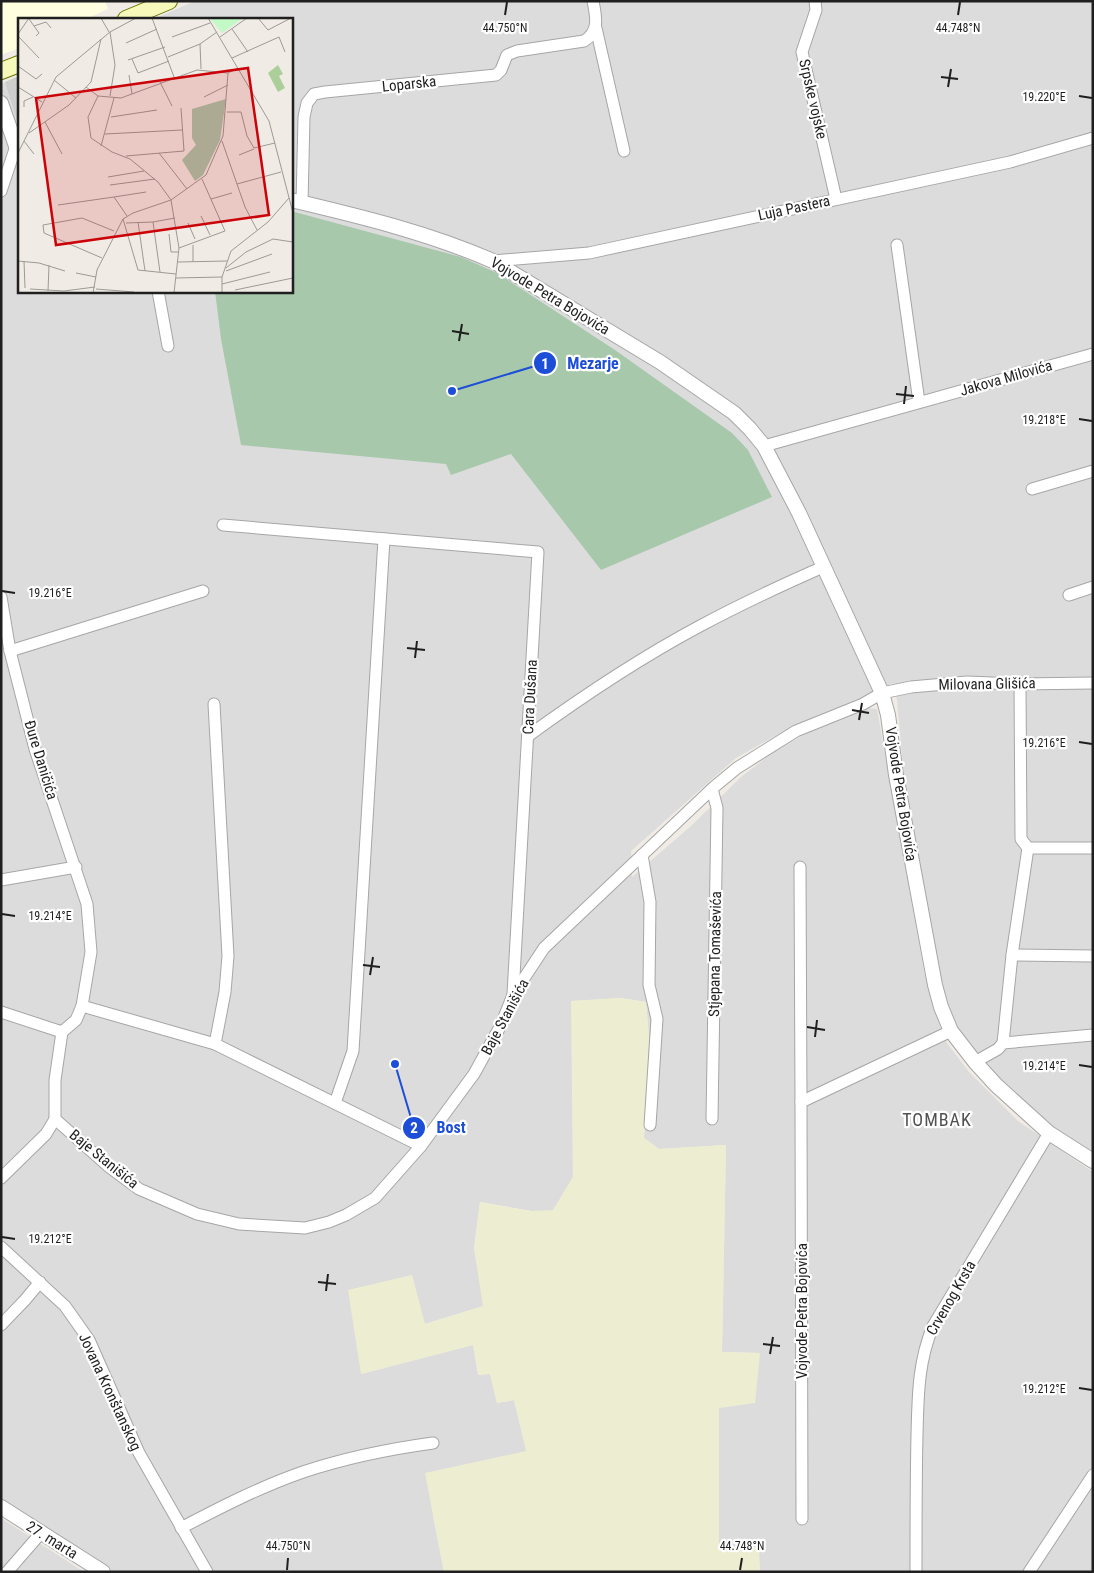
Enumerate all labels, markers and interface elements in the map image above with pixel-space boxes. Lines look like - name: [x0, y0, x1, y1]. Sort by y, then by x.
- inset map: [18, 18, 292, 292]
- text: 44.750°N: [483, 21, 527, 35]
- text: 44.748°N: [936, 21, 980, 35]
- street label: Srpske vojske: [795, 57, 831, 141]
- street label: Loparska: [381, 72, 437, 96]
- text: 19.220°E: [1022, 90, 1066, 104]
- street label: Luja Pastera: [756, 192, 832, 224]
- street label: Vojvode Petra Bojovića: [487, 253, 613, 339]
- callout: Mezarje: [533, 348, 629, 379]
- text: Mezarje: [567, 354, 619, 373]
- text: 1: [541, 355, 549, 373]
- street label: Jakova Milovića: [958, 356, 1054, 400]
- text: 19.218°E: [1022, 413, 1066, 427]
- text: 19.216°E: [28, 586, 72, 600]
- street label: Cara Dušana: [519, 659, 541, 735]
- street label: Milovana Glišića: [938, 674, 1036, 694]
- street label: Đure Daničića: [20, 718, 62, 802]
- street label: Vojvode Petra Bojovića: [881, 726, 921, 862]
- text: 19.216°E: [1022, 736, 1066, 750]
- street label: Stjepana Tomaševića: [705, 891, 725, 1017]
- text: 19.214°E: [28, 909, 72, 923]
- street label: Baje Stanišića: [477, 976, 533, 1058]
- text: 19.214°E: [1022, 1059, 1066, 1073]
- district label: TOMBAK: [902, 1109, 972, 1130]
- callout: Bost: [401, 1112, 476, 1143]
- text: Bost: [436, 1118, 466, 1137]
- text: 2: [410, 1119, 418, 1137]
- street label: Baje Stanišića: [66, 1126, 142, 1192]
- text: 19.212°E: [28, 1232, 72, 1246]
- street label: Vojvode Petra Bojovića: [793, 1243, 811, 1379]
- street label: Crvenog Krsta: [922, 1257, 980, 1339]
- street label: Jovana Kronštanskog: [75, 1330, 145, 1454]
- text: 19.212°E: [1022, 1382, 1066, 1396]
- street label: 27. marta: [23, 1517, 81, 1563]
- text: 44.750°N: [266, 1539, 310, 1553]
- text: 44.748°N: [720, 1539, 764, 1553]

